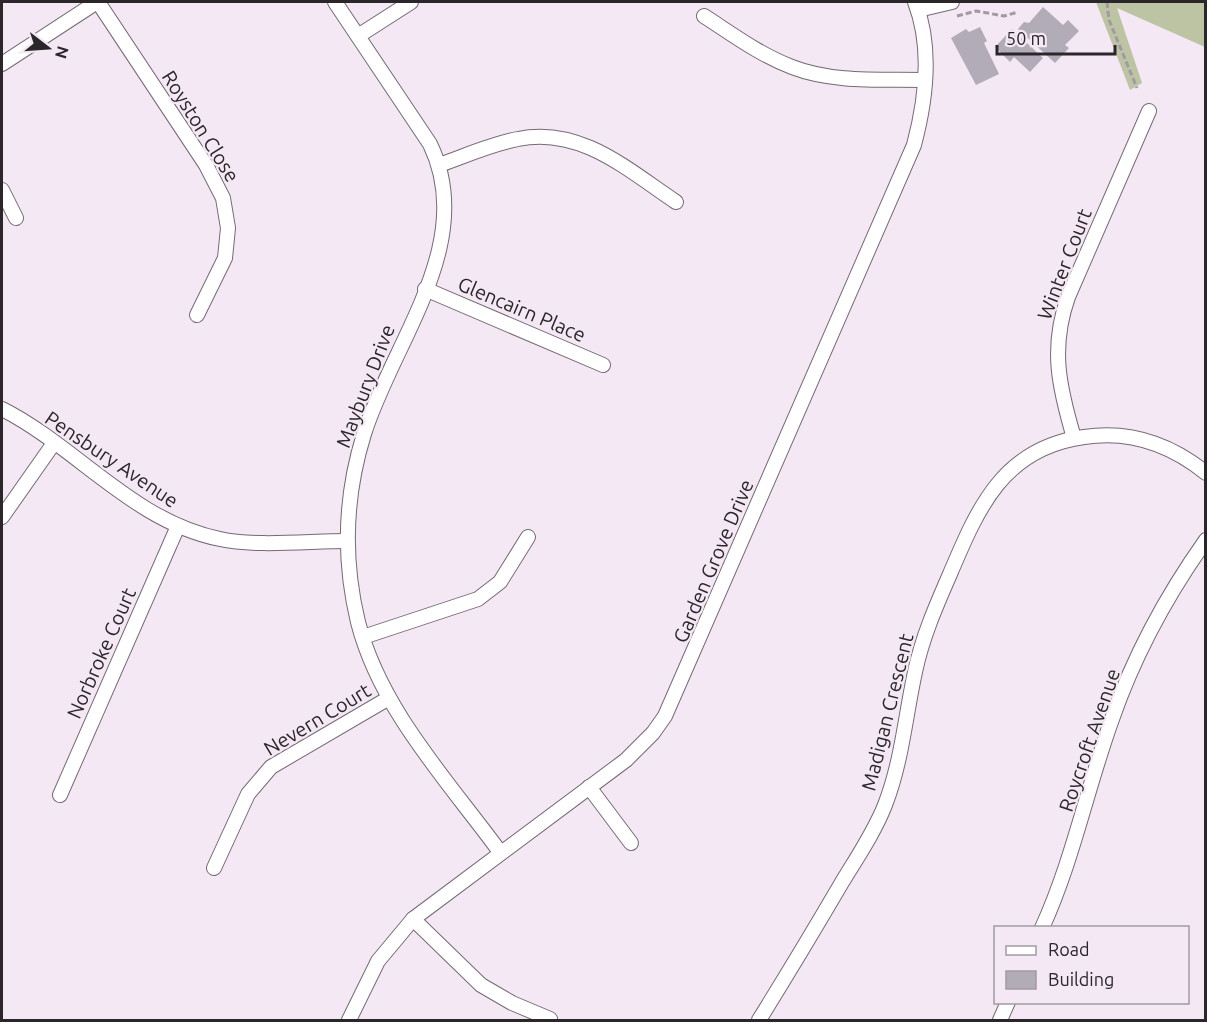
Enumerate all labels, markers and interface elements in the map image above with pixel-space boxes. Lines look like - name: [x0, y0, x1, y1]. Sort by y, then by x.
- north arrow: [18, 18, 78, 78]
- scale bar: [997, 18, 1116, 56]
- text: 50 m: [1006, 28, 1046, 48]
- text: N: [52, 44, 73, 61]
- street label: Royston Close: [158, 66, 244, 186]
- street label: Winter Court: [1032, 205, 1096, 323]
- street label: Glencairn Place: [455, 272, 589, 346]
- street label: Maybury Drive: [331, 321, 399, 451]
- street label: Pensbury Avenue: [41, 406, 183, 512]
- street label: Garden Grove Drive: [668, 476, 758, 646]
- street label: Norbroke Court: [62, 584, 140, 722]
- street label: Madigan Crescent: [856, 631, 918, 793]
- street label: Roycroft Avenue: [1054, 665, 1124, 815]
- street label: Nevern Court: [259, 678, 375, 760]
- legend: [994, 926, 1189, 1004]
- text: Road: [1048, 939, 1090, 959]
- text: Building: [1048, 969, 1114, 989]

